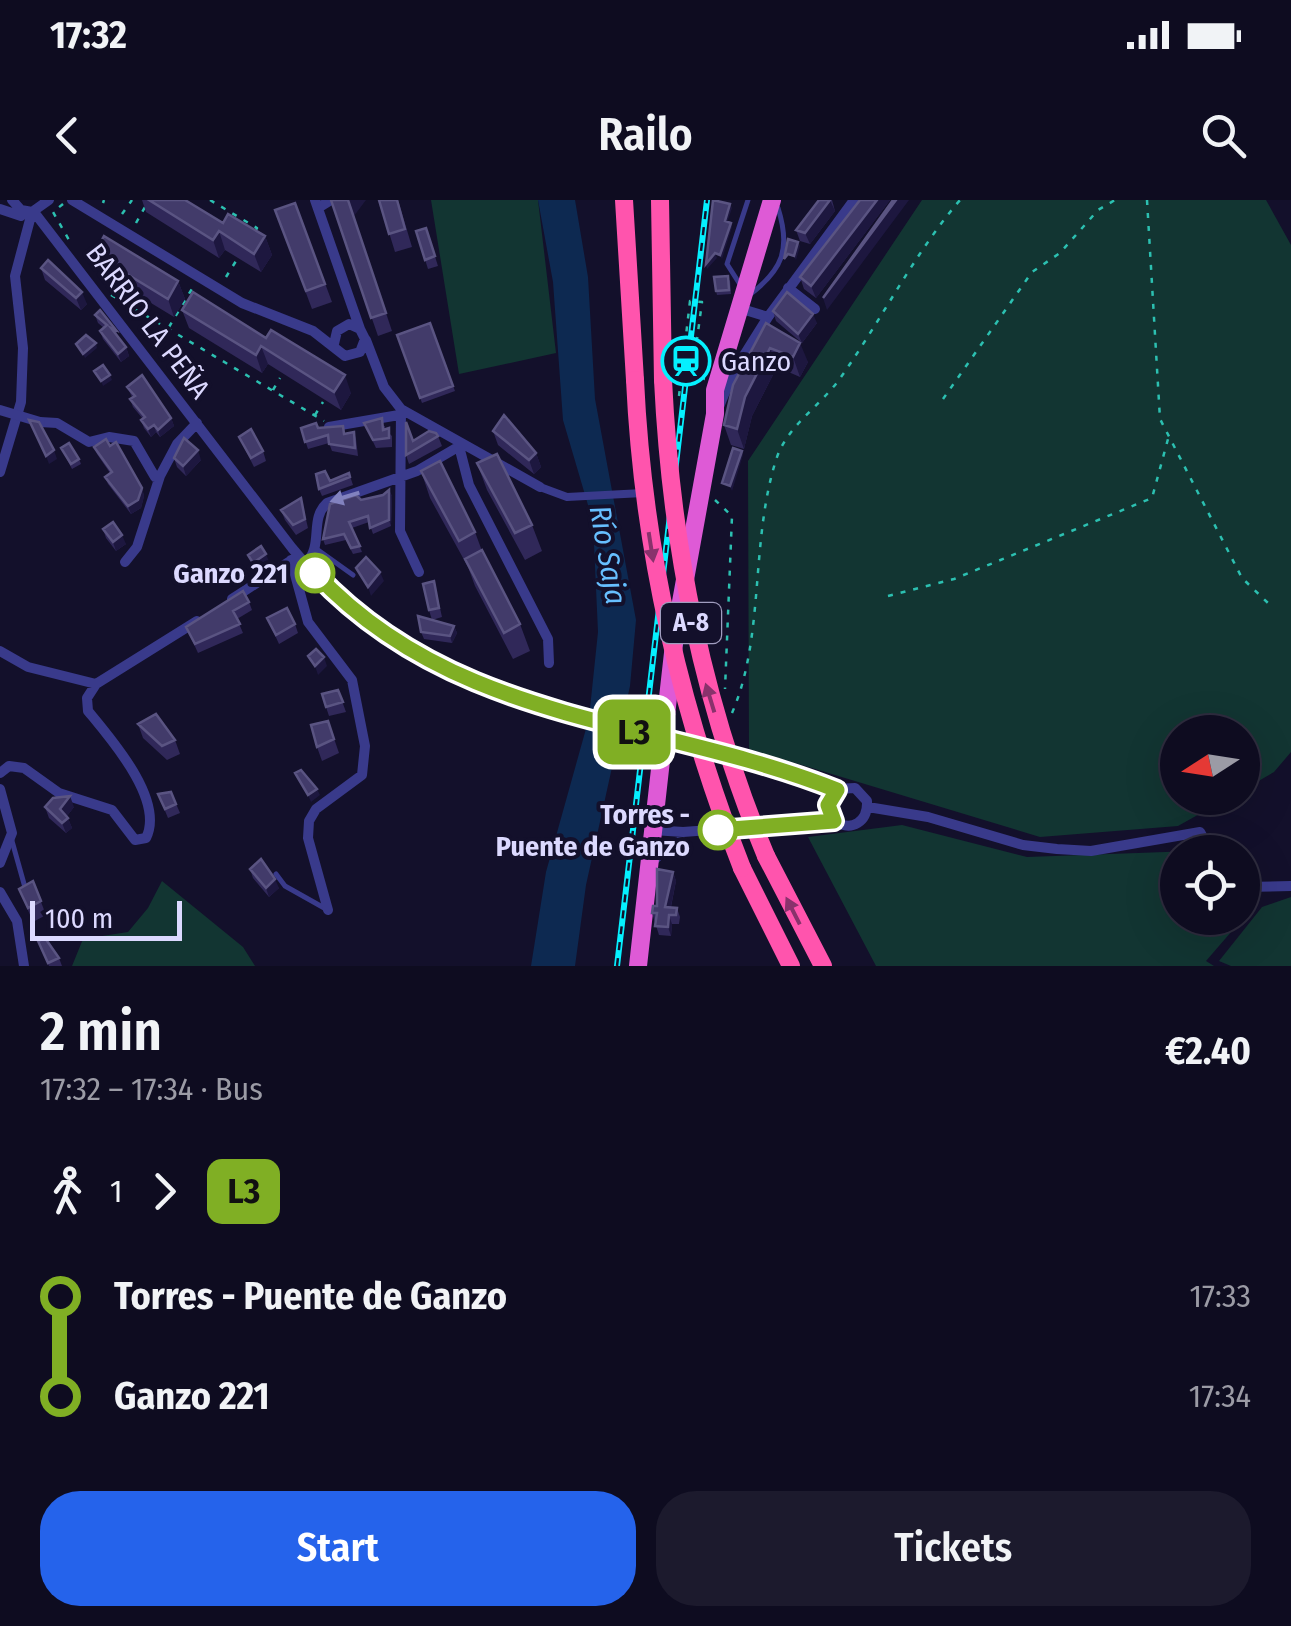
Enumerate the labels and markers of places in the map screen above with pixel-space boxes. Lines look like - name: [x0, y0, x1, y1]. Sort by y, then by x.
- station icon: Ganzo: [660, 335, 712, 387]
- place label: Ganzo: [721, 345, 791, 378]
- marker: Ganzo 221: [296, 554, 334, 592]
- place label: Ganzo 221: [173, 557, 288, 590]
- place label: Torres - Puente de Ganzo: [496, 798, 690, 863]
- marker: Torres - Puente de Ganzo: [699, 811, 737, 849]

